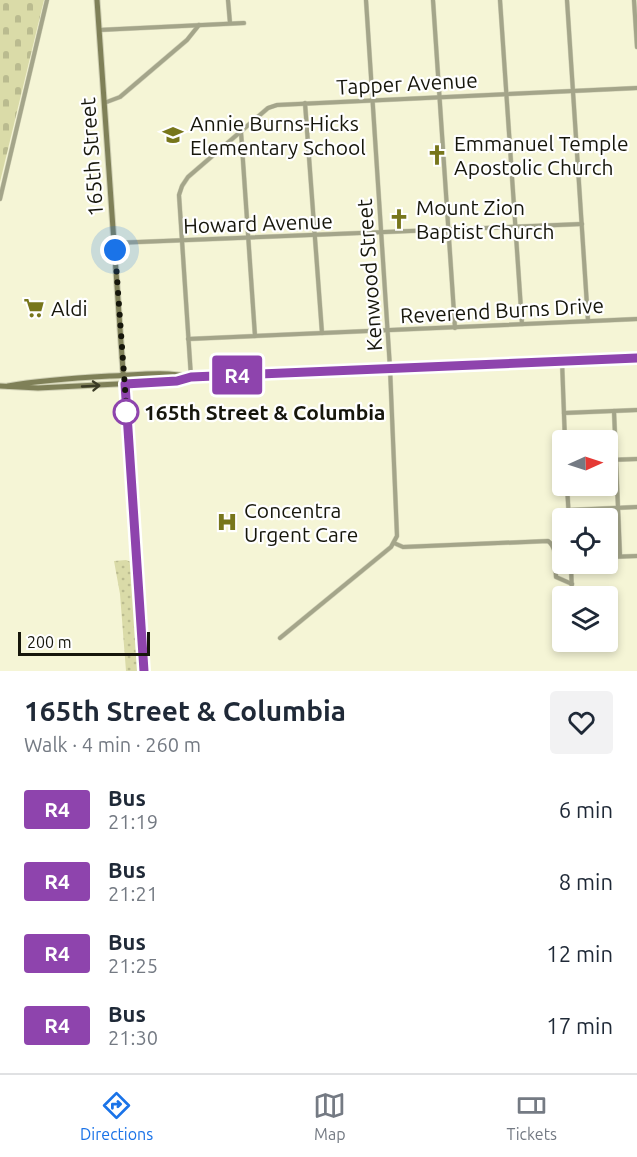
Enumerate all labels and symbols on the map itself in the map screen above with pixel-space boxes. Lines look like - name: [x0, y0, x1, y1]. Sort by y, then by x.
- street label: Tapper Avenue: [336, 67, 478, 99]
- street label: 165th Street: [75, 97, 107, 217]
- place label: Annie Burns-Hicks Elementary School: [190, 111, 366, 159]
- school or university icon: Annie Burns-Hicks Elementary School: [161, 123, 185, 147]
- place label: Emmanuel Temple Apostolic Church: [454, 131, 628, 179]
- church icon: Emmanuel Temple Apostolic Church: [425, 143, 449, 167]
- place label: Mount Zion Baptist Church: [416, 195, 555, 243]
- street label: Kenwood Street: [352, 198, 386, 352]
- church icon: Mount Zion Baptist Church: [387, 207, 411, 231]
- street label: Howard Avenue: [183, 208, 333, 238]
- your location: [100, 235, 130, 265]
- street label: Reverend Burns Drive: [400, 293, 604, 327]
- supermarket icon: Aldi: [22, 296, 46, 320]
- place label: Aldi: [51, 296, 88, 320]
- line badge: R4: [210, 356, 264, 394]
- one-way arrow: [81, 380, 101, 391]
- marker: 165th Street & Columbia: [113, 399, 139, 425]
- place label: 165th Street & Columbia: [144, 400, 385, 424]
- north arrow: [552, 430, 618, 496]
- place label: Concentra Urgent Care: [244, 498, 358, 546]
- hospital icon: Concentra Urgent Care: [215, 510, 239, 534]
- scale bar: [18, 629, 150, 656]

